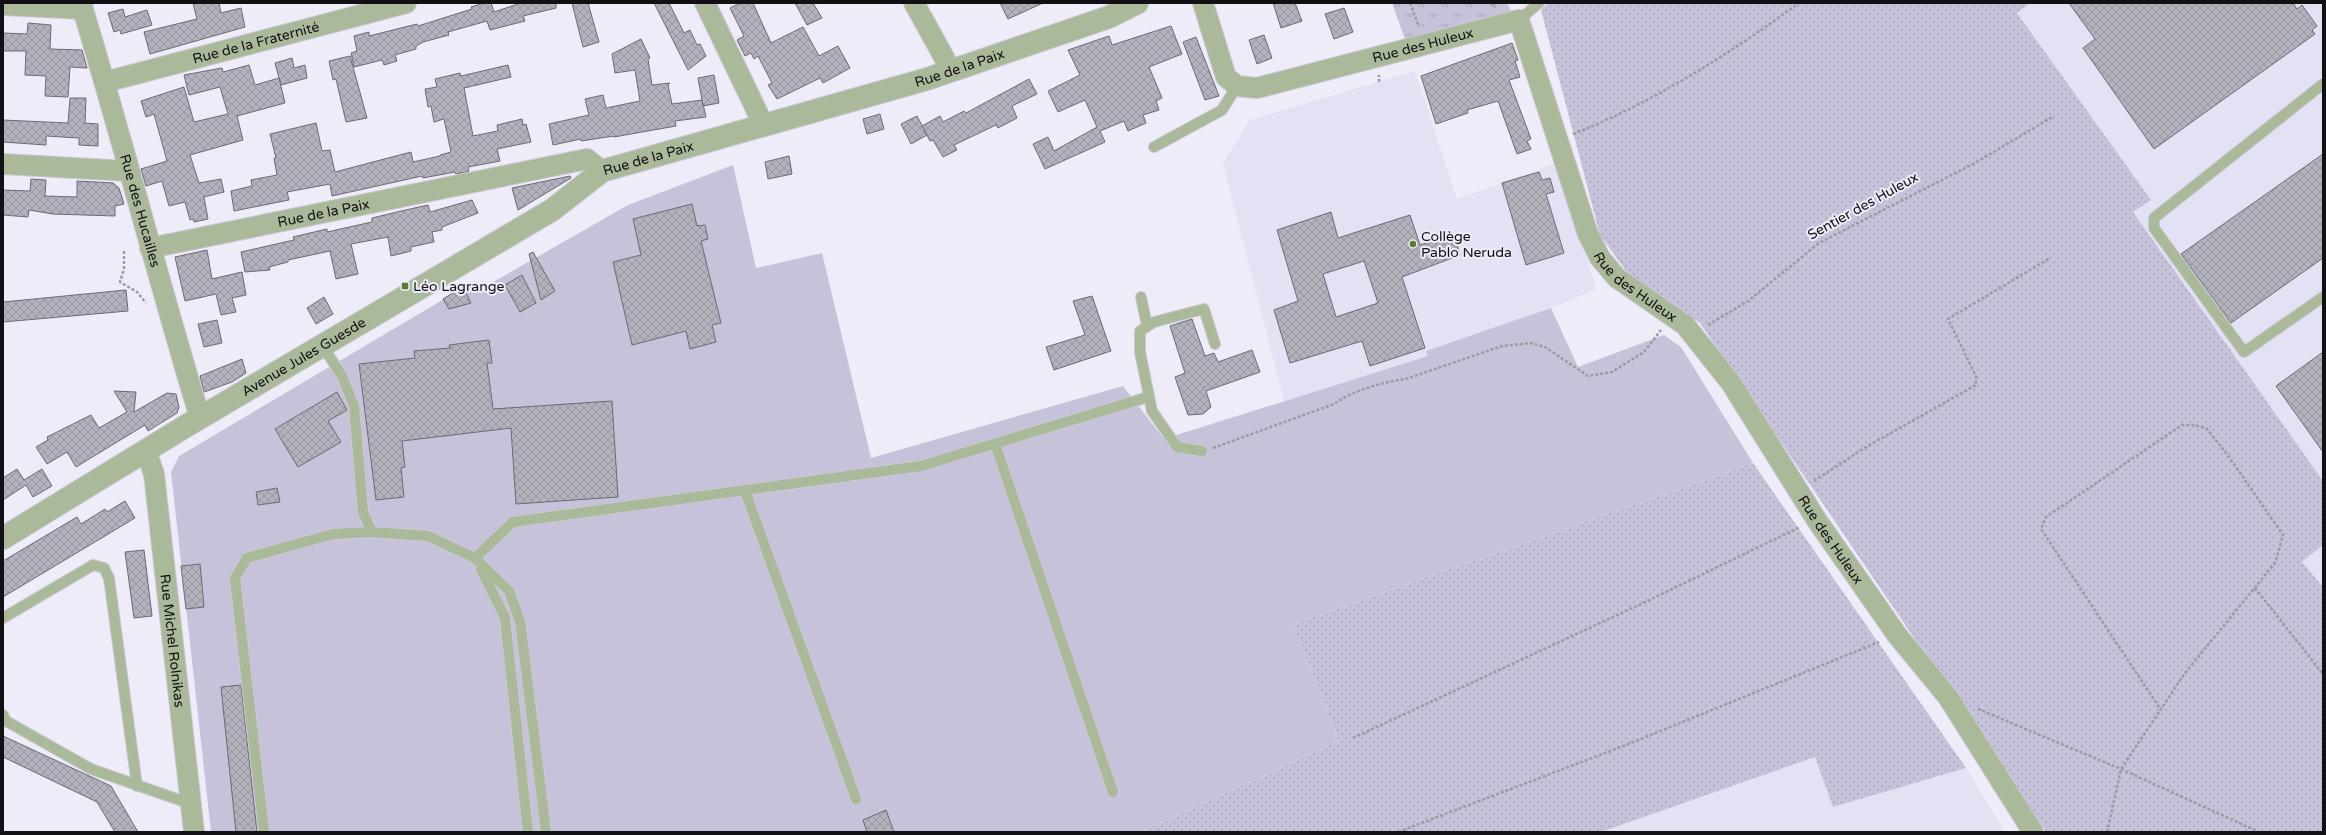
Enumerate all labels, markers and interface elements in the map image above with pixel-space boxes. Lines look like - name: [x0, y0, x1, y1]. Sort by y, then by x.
- street label: Rue de la Fraternité: [191, 18, 321, 67]
- street label: Rue des Huleux: [1370, 24, 1475, 66]
- street label: Rue de la Paix: [913, 45, 1006, 91]
- street label: Rue de la Paix: [601, 137, 696, 179]
- street label: Rue des Hucailles: [117, 152, 164, 269]
- street label: Sentier des Huleux: [1805, 168, 1921, 244]
- street label: Rue de la Paix: [276, 195, 371, 230]
- place label: Collège Pablo Neruda: [1421, 228, 1512, 261]
- marker: Collège Pablo Neruda: [1408, 239, 1418, 249]
- street label: Rue des Huleux: [1590, 249, 1681, 326]
- place label: Léo Lagrange: [413, 278, 504, 295]
- marker: Léo Lagrange: [400, 281, 410, 291]
- street label: Avenue Jules Guesde: [238, 313, 369, 400]
- street label: Rue des Huleux: [1795, 492, 1867, 587]
- street label: Rue Michel Rolnikas: [157, 573, 189, 708]

